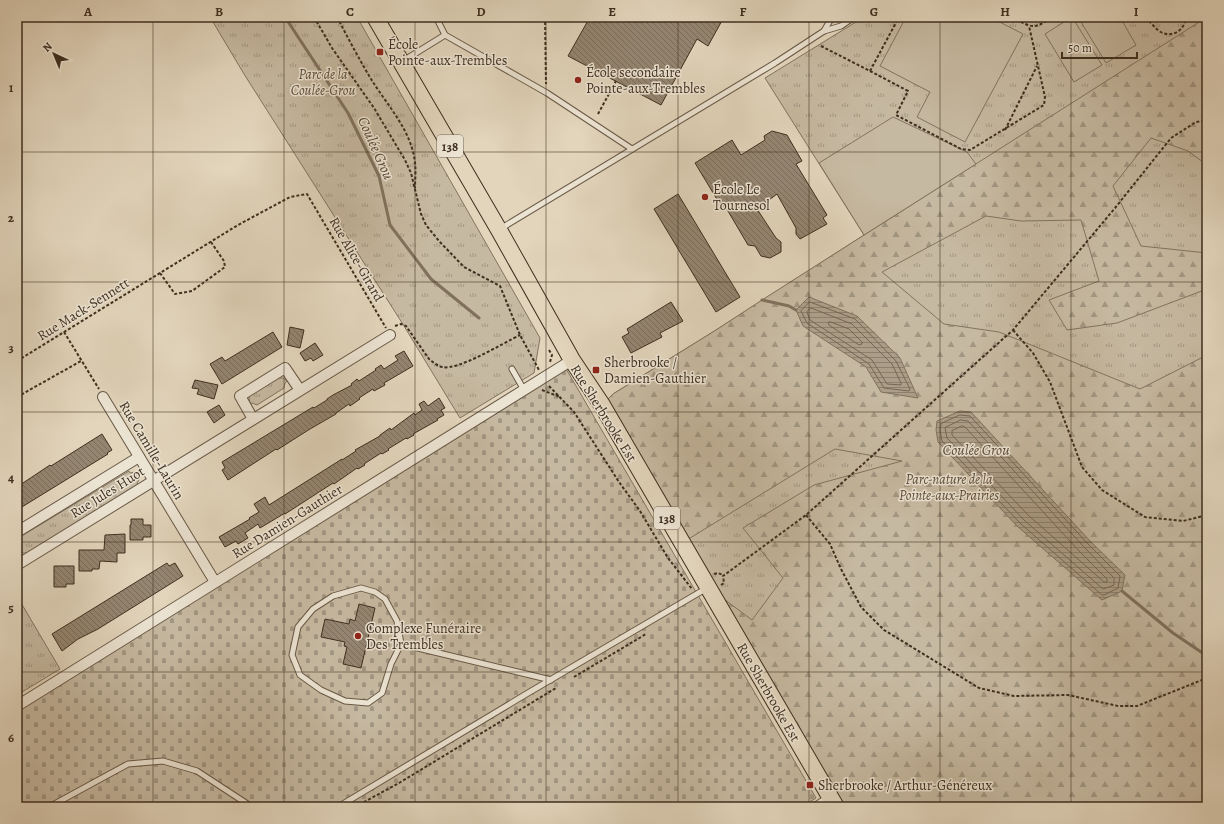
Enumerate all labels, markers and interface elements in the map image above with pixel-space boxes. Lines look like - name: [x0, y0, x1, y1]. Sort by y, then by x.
- text: A: [83, 3, 93, 20]
- text: B: [215, 3, 223, 20]
- text: C: [346, 3, 354, 20]
- text: D: [476, 3, 486, 20]
- text: E: [608, 3, 616, 20]
- text: F: [740, 3, 747, 20]
- text: G: [870, 3, 878, 20]
- text: H: [1000, 3, 1010, 20]
- text: I: [1134, 3, 1139, 20]
- north arrow: [34, 34, 74, 74]
- scale bar: [1062, 34, 1137, 60]
- place label: École Pointe-aux-Trembles: [388, 35, 507, 70]
- text: N: [39, 39, 55, 55]
- text: 50 m: [1068, 40, 1092, 56]
- marker: École Pointe-aux-Trembles: [375, 47, 385, 57]
- place label: École secondaire Pointe-aux-Trembles: [586, 63, 705, 98]
- park label: Parc de la Coulée-Grou: [291, 65, 355, 100]
- marker: École secondaire Pointe-aux-Trembles: [573, 75, 583, 85]
- text: 1: [9, 79, 14, 96]
- water label: Coulée Grou: [353, 113, 399, 183]
- road number: 138: [437, 135, 463, 157]
- place label: École Le Tournesol: [713, 180, 770, 215]
- marker: École Le Tournesol: [700, 192, 710, 202]
- text: 2: [8, 209, 15, 226]
- street label: Rue Alice-Girard: [325, 213, 389, 305]
- street label: Rue Mack-Sennett: [34, 273, 133, 345]
- text: 3: [8, 339, 14, 356]
- place label: Sherbrooke / Damien-Gauthier: [604, 353, 707, 388]
- street label: Rue Sherbrooke Est: [566, 361, 641, 466]
- marker: Sherbrooke / Damien-Gauthier: [591, 365, 601, 375]
- street label: Rue Camille-Laurin: [115, 397, 189, 503]
- water label: Coulée Grou: [943, 440, 1009, 460]
- street label: Rue Jules Huot: [66, 462, 148, 523]
- text: 4: [8, 469, 14, 486]
- park label: Parc-nature de la Pointe-aux-Prairies: [899, 470, 999, 505]
- street label: Rue Damien-Gauthier: [228, 479, 347, 563]
- road number: 138: [654, 507, 680, 529]
- text: 5: [8, 599, 14, 616]
- place label: Complexe Funéraire Des Trembles: [366, 619, 481, 654]
- marker: Complexe Funéraire Des Trembles: [353, 631, 363, 641]
- street label: Rue Sherbrooke Est: [732, 639, 805, 746]
- text: 6: [8, 729, 14, 746]
- place label: Sherbrooke / Arthur-Généreux: [818, 776, 992, 795]
- marker: Sherbrooke / Arthur-Généreux: [805, 780, 815, 790]

